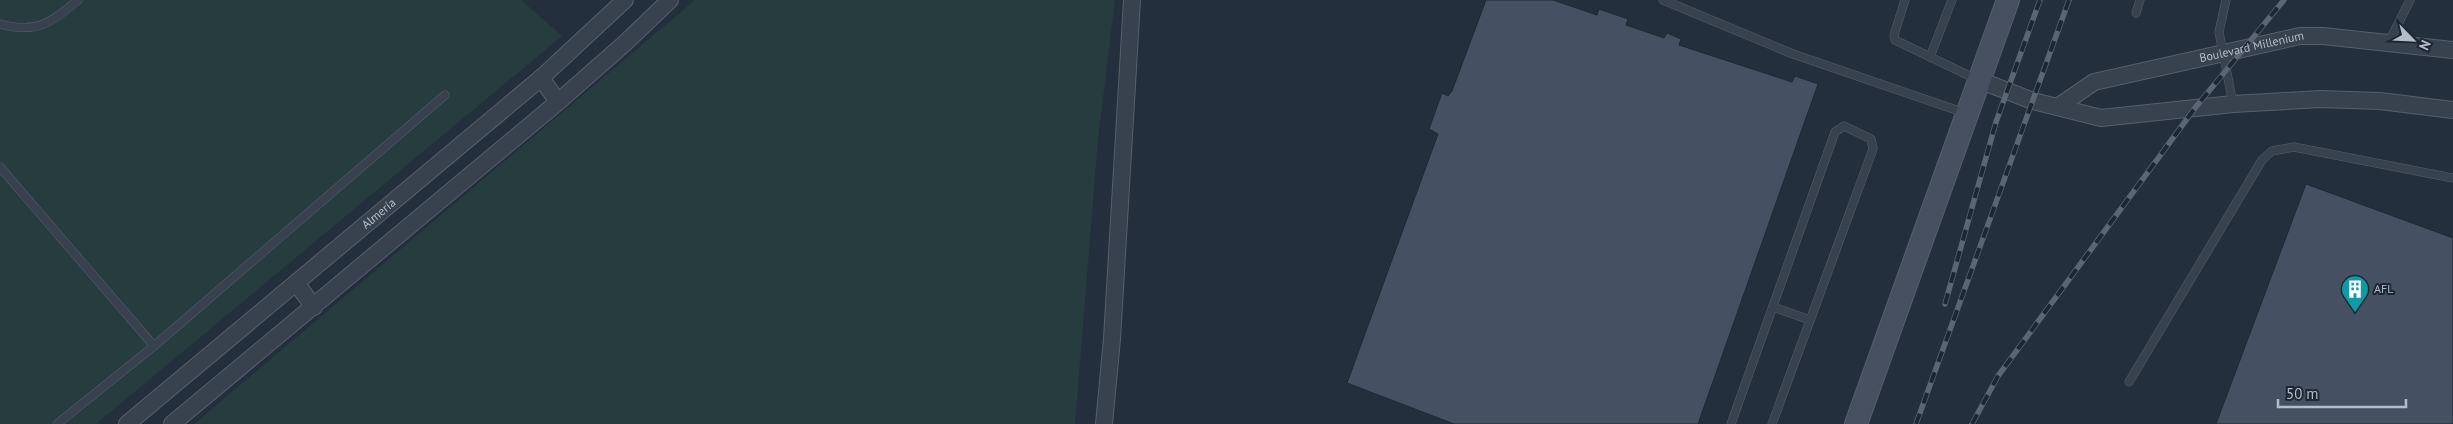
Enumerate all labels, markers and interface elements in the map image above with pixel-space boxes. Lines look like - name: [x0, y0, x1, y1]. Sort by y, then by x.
- north arrow: [2388, 15, 2438, 65]
- street label: Boulevard Millenium: [2198, 27, 2305, 65]
- text: N: [2415, 37, 2435, 53]
- street label: Almería: [358, 195, 398, 232]
- building icon: AFL: [2340, 274, 2370, 313]
- place label: AFL: [2374, 281, 2393, 296]
- scale bar: [2278, 376, 2406, 408]
- text: 50 m: [2286, 384, 2319, 403]

